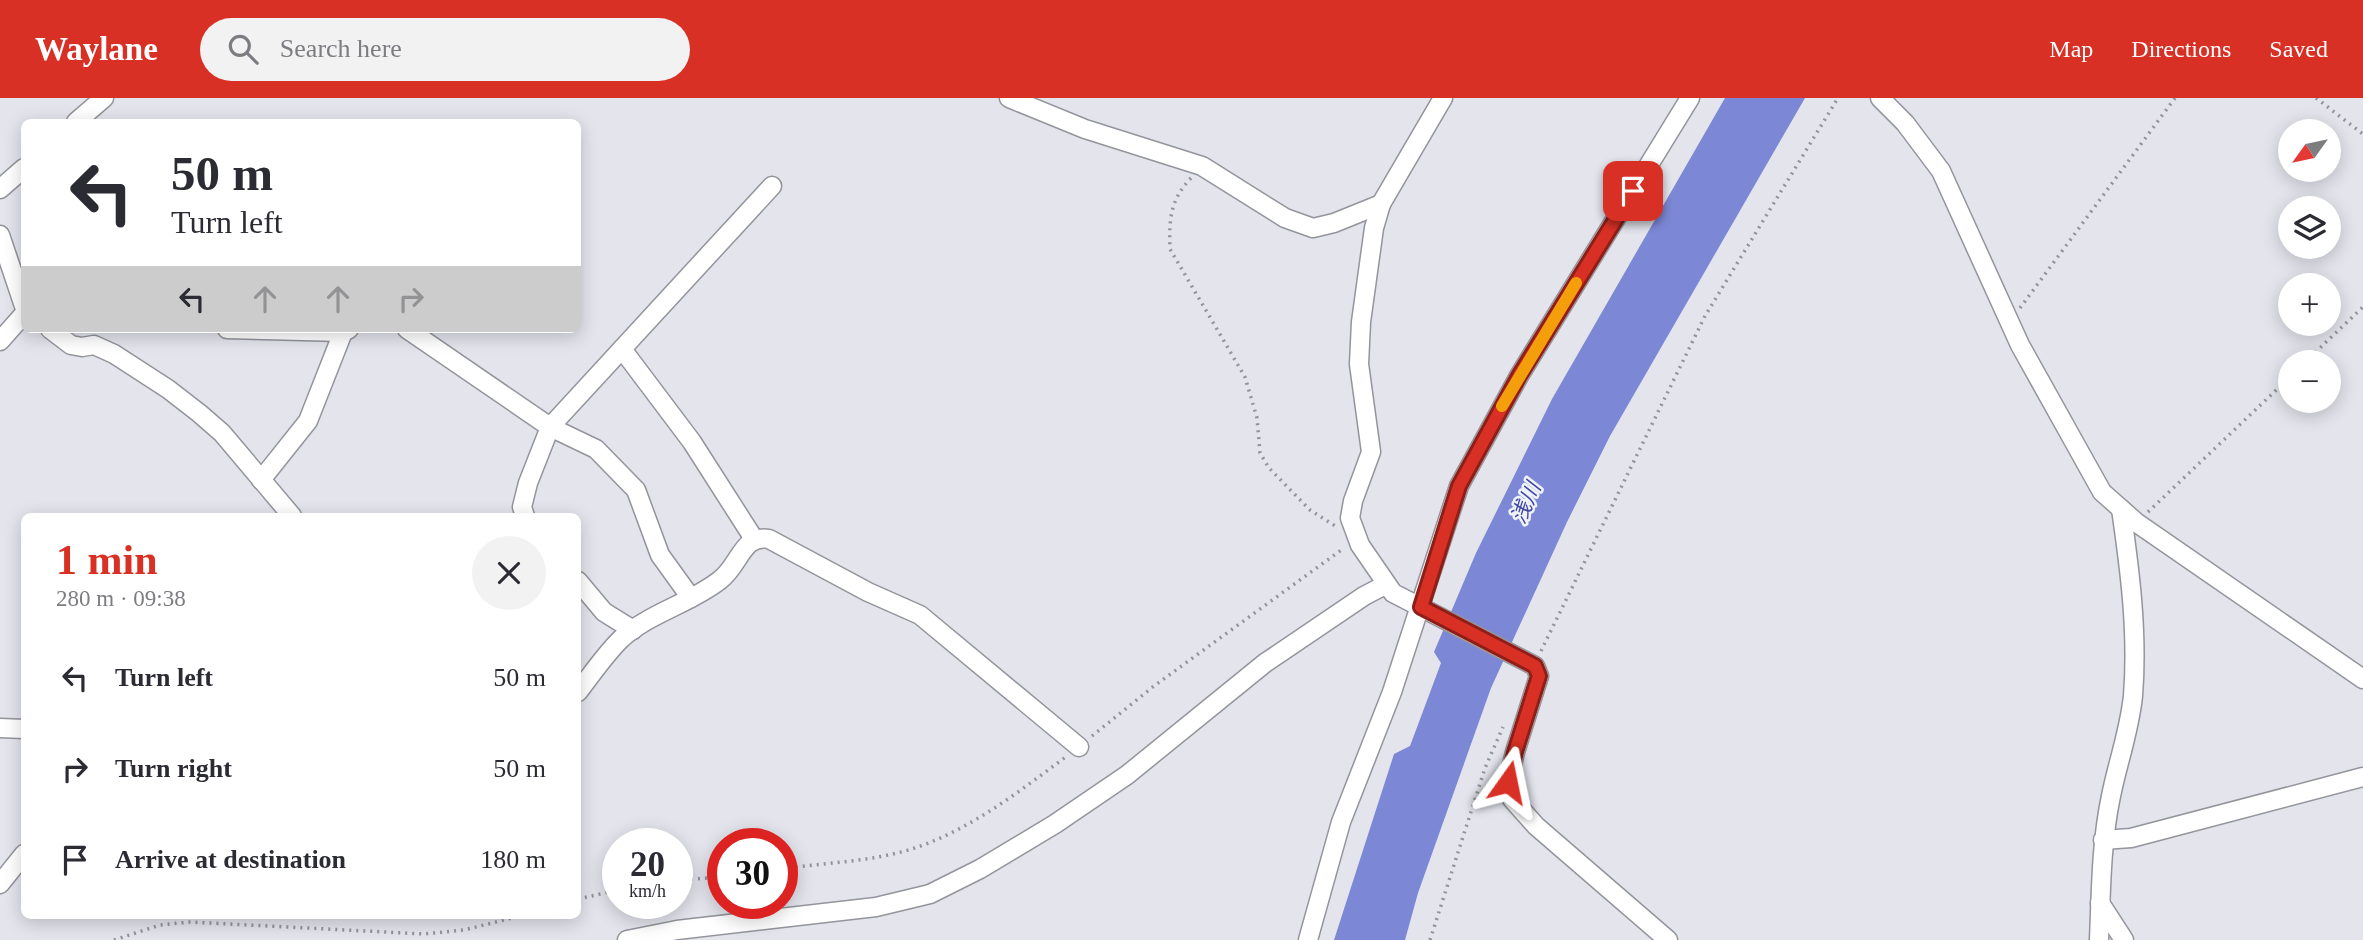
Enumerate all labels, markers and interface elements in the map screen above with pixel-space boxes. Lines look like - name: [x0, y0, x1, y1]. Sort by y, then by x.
- search box: [200, 18, 690, 81]
- icon: search: [224, 30, 262, 68]
- text: Waylane: [35, 31, 158, 67]
- text: Search here: [280, 34, 402, 63]
- text: Map: [2049, 36, 2093, 62]
- text: Directions: [2131, 36, 2231, 62]
- text: Saved: [2269, 36, 2328, 62]
- north arrow: [2278, 119, 2342, 182]
- map controls: [2278, 119, 2341, 413]
- text: 50 m: [171, 146, 273, 201]
- icon: left: [56, 147, 147, 238]
- pin: [1603, 161, 1663, 221]
- icon: arrive: [1614, 172, 1652, 210]
- button: layers: [2278, 196, 2341, 259]
- text: Turn left: [171, 204, 283, 240]
- button: +: [2278, 273, 2341, 336]
- icon: left: [173, 280, 211, 318]
- icon: ahead: [246, 280, 284, 318]
- icon: ahead: [319, 280, 357, 318]
- icon: right: [392, 280, 430, 318]
- button: −: [2278, 350, 2341, 413]
- water label: 浅川: [1506, 477, 1546, 527]
- button: close: [472, 536, 546, 610]
- text: 1 min: [56, 537, 158, 583]
- text: 280 m · 09:38: [56, 586, 186, 611]
- icon: left: [56, 659, 94, 697]
- text: Turn left: [115, 663, 213, 692]
- text: 50 m: [493, 663, 546, 692]
- position arrow: [1471, 745, 1545, 819]
- icon: right: [56, 750, 94, 788]
- text: Turn right: [115, 754, 232, 783]
- text: 50 m: [493, 754, 546, 783]
- speed limit sign: 30: [707, 828, 798, 919]
- icon: arrive: [56, 841, 94, 879]
- text: Arrive at destination: [115, 845, 346, 874]
- text: 180 m: [480, 845, 546, 874]
- text: 20: [630, 845, 665, 884]
- text: km/h: [629, 881, 666, 901]

